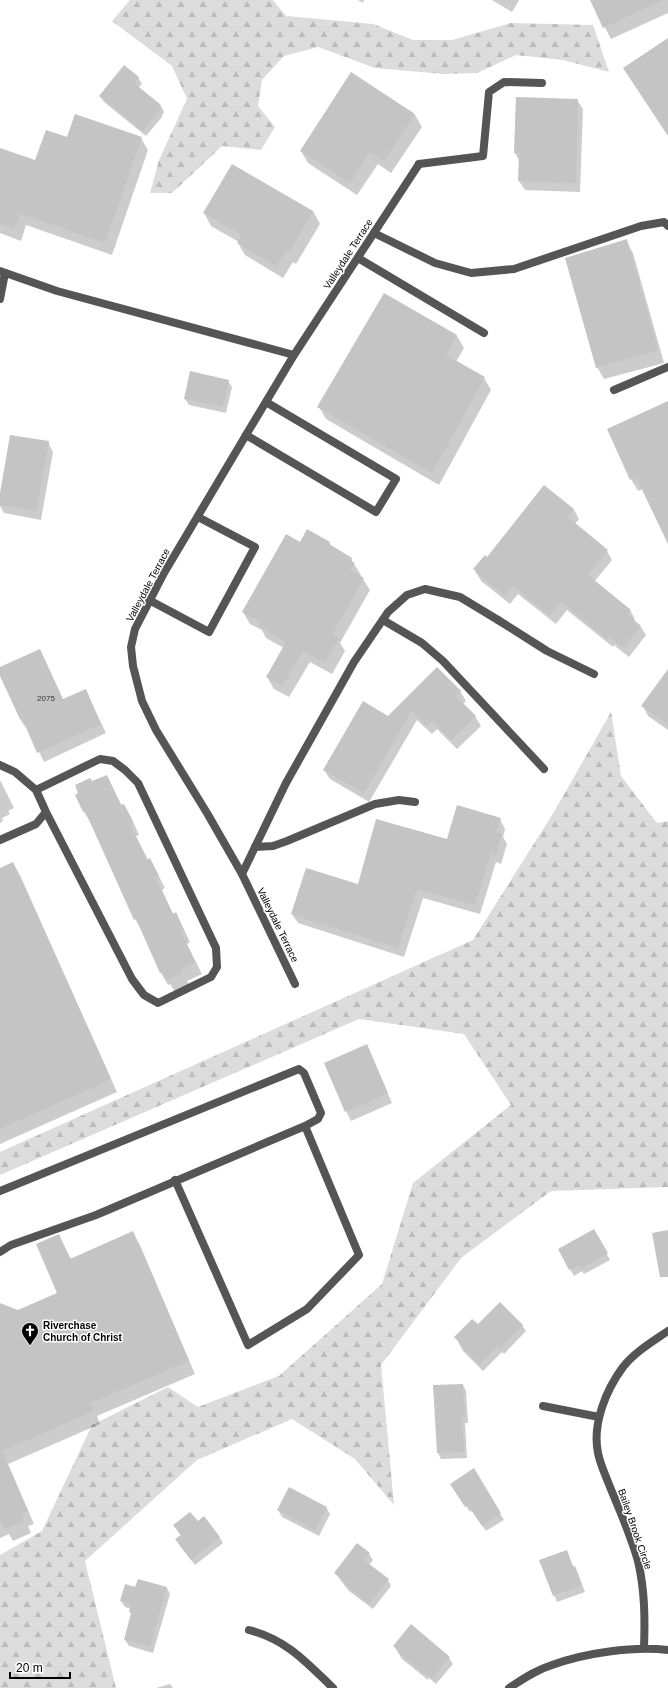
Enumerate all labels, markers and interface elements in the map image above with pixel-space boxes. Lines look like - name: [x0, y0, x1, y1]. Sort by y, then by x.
- street label: Valleydale Terrace: [321, 217, 375, 291]
- street label: Valleydale Terrace: [124, 546, 172, 623]
- house number: 2075: [37, 694, 55, 703]
- street label: Valleydale Terrace: [255, 886, 301, 964]
- place label: Riverchase Church of Christ: [43, 1320, 123, 1343]
- church icon: Riverchase Church of Christ: [20, 1321, 40, 1346]
- street label: Bailey Brook Circle: [616, 1487, 654, 1571]
- scale bar: [10, 1654, 70, 1680]
- text: 20 m: [16, 1661, 43, 1675]

